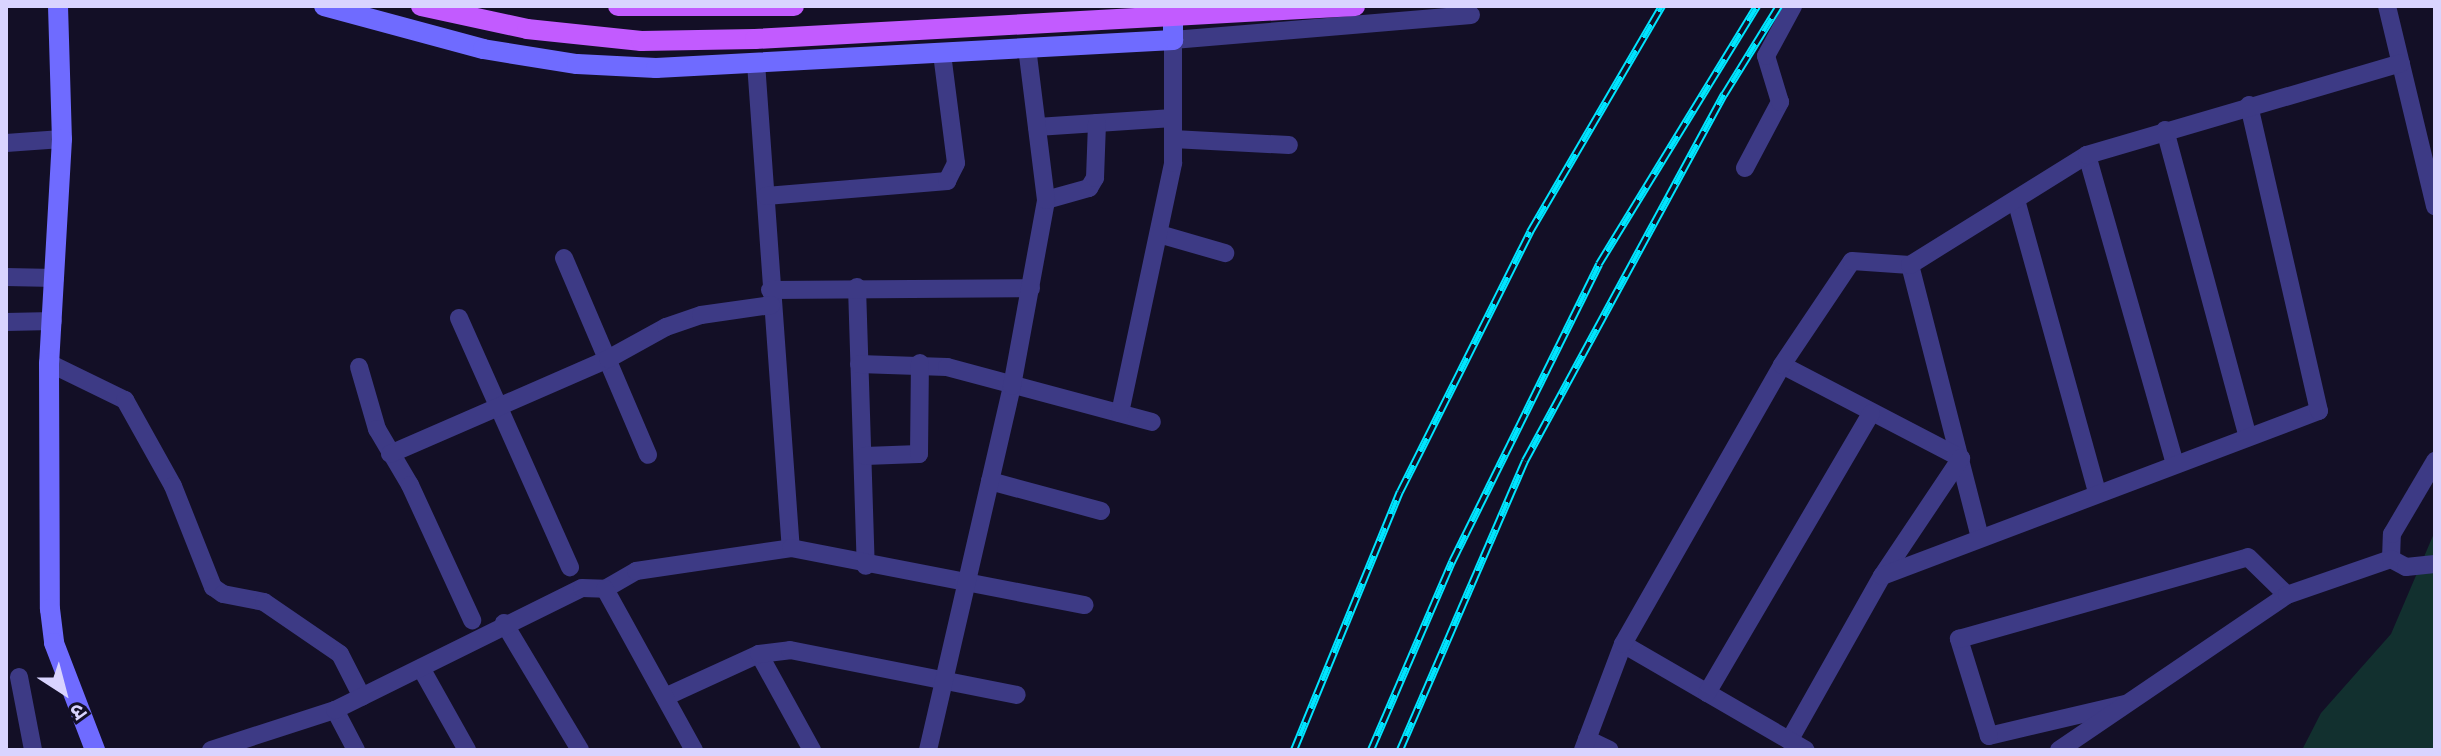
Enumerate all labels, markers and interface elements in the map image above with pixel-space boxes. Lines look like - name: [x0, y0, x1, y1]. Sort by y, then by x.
- north arrow: [24, 652, 104, 732]
- text: उ: [65, 697, 92, 727]

